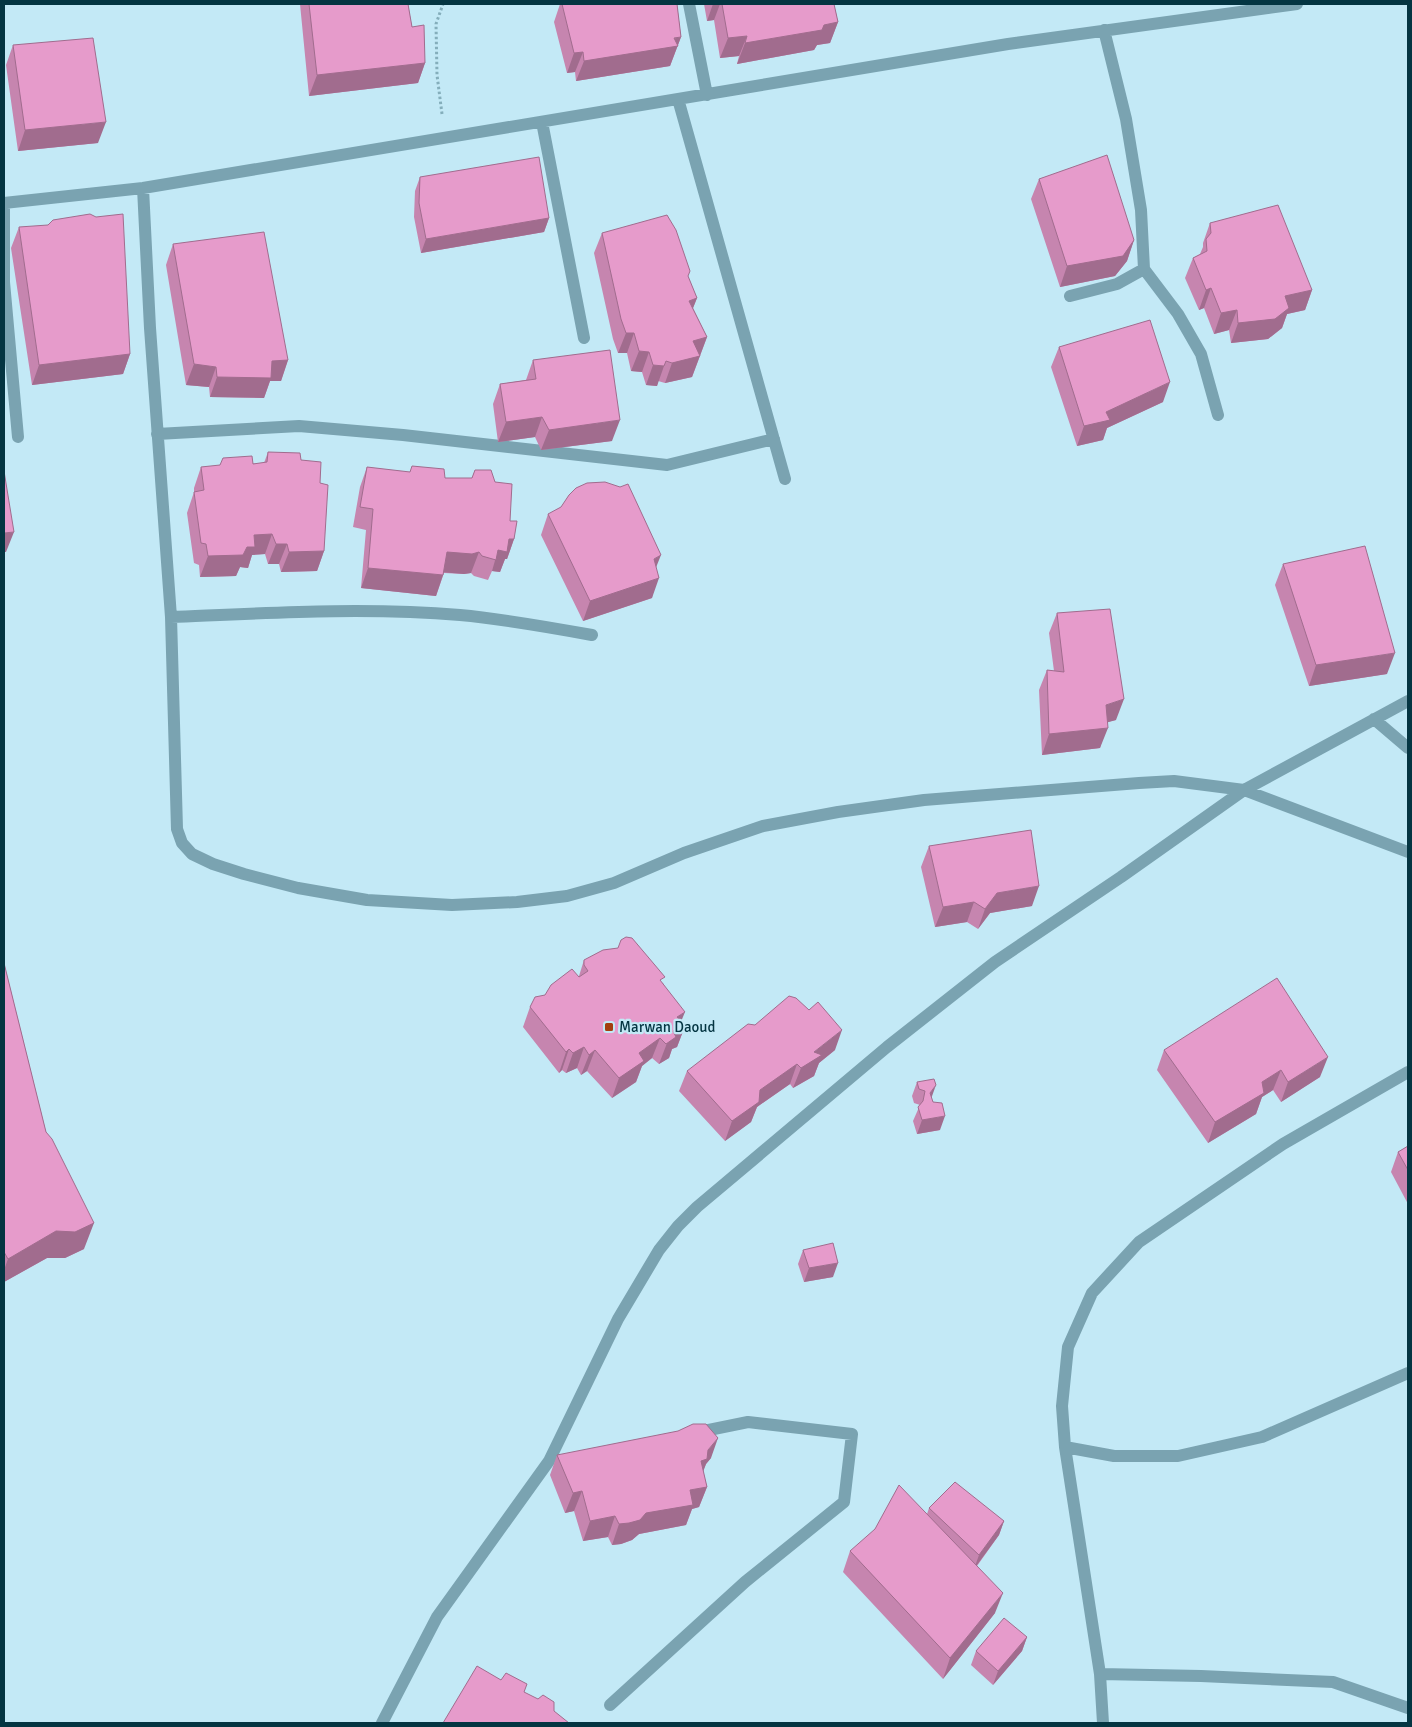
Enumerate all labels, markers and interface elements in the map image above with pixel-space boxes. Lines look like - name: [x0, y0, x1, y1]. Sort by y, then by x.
- place label: Marwan Daoud: [619, 1018, 715, 1036]
- marker: Marwan Daoud: [603, 1021, 615, 1033]

